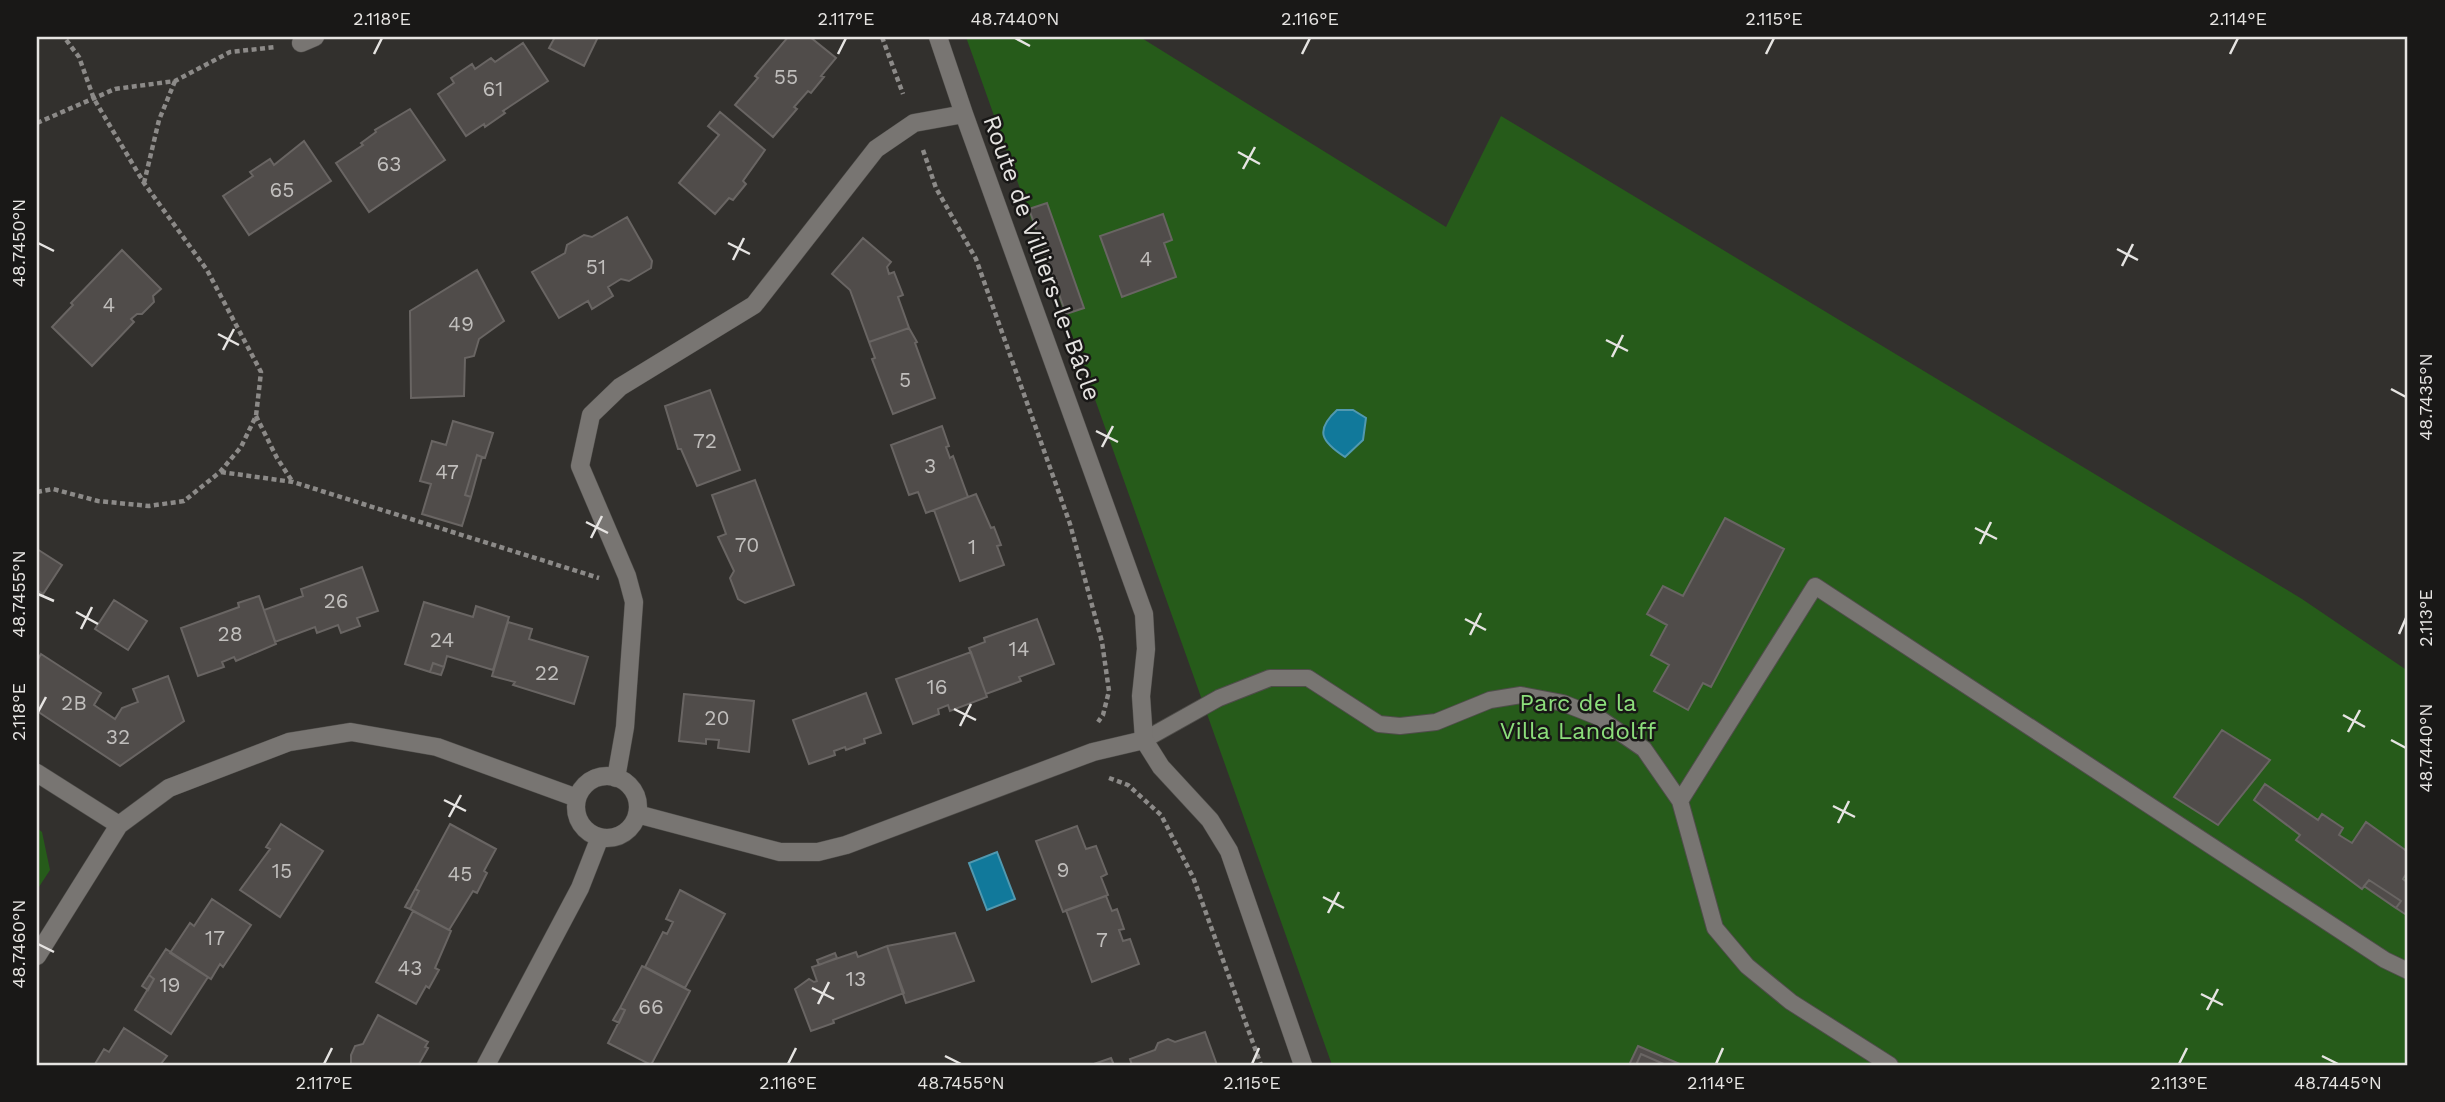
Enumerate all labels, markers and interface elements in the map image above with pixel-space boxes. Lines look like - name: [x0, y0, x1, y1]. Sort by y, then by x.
- text: 2.118°E: [353, 8, 411, 29]
- text: 2.117°E: [817, 8, 875, 29]
- text: 48.7440°N: [971, 8, 1059, 29]
- text: 2.116°E: [1281, 8, 1339, 29]
- text: 2.115°E: [1745, 8, 1803, 29]
- text: 2.114°E: [2209, 8, 2267, 29]
- house number: 55: [774, 64, 798, 89]
- house number: 61: [483, 76, 503, 101]
- street label: Route de Villiers-le-Bâcle: [977, 112, 1107, 404]
- house number: 63: [376, 151, 402, 176]
- house number: 65: [270, 177, 295, 202]
- text: 48.7450°N: [8, 199, 29, 287]
- house number: 4: [1140, 246, 1152, 271]
- house number: 51: [586, 254, 606, 279]
- house number: 4: [103, 292, 115, 317]
- house number: 49: [448, 311, 474, 336]
- text: 48.7435°N: [2415, 353, 2436, 441]
- house number: 5: [899, 367, 911, 392]
- house number: 72: [693, 428, 717, 453]
- house number: 3: [924, 453, 936, 478]
- house number: 47: [435, 459, 459, 484]
- house number: 70: [735, 532, 759, 557]
- house number: 1: [968, 534, 976, 559]
- text: 48.7455°N: [8, 550, 29, 638]
- house number: 26: [323, 588, 349, 613]
- text: 2.113°E: [2415, 589, 2436, 647]
- house number: 28: [217, 621, 243, 646]
- house number: 24: [430, 627, 454, 652]
- house number: 14: [1008, 636, 1030, 661]
- house number: 22: [535, 660, 559, 685]
- house number: 16: [927, 674, 947, 699]
- text: 2.118°E: [8, 683, 29, 741]
- park label: Parc de la Villa Landolff: [1500, 689, 1656, 745]
- house number: 2B: [61, 690, 87, 715]
- text: 48.7440°N: [2415, 704, 2436, 792]
- house number: 20: [704, 705, 730, 730]
- house number: 32: [106, 724, 130, 749]
- house number: 9: [1057, 857, 1069, 882]
- house number: 15: [272, 858, 292, 883]
- house number: 45: [447, 861, 473, 886]
- text: 48.7460°N: [8, 900, 29, 988]
- house number: 17: [205, 925, 225, 950]
- house number: 7: [1096, 927, 1108, 952]
- house number: 43: [397, 955, 423, 980]
- house number: 13: [846, 966, 866, 991]
- house number: 19: [159, 972, 181, 997]
- house number: 66: [638, 994, 664, 1019]
- text: 2.117°E: [295, 1072, 353, 1093]
- text: 2.116°E: [759, 1072, 817, 1093]
- text: 48.7455°N: [917, 1072, 1005, 1093]
- text: 2.115°E: [1223, 1072, 1281, 1093]
- text: 2.114°E: [1687, 1072, 1745, 1093]
- text: 2.113°E: [2150, 1072, 2208, 1093]
- text: 48.7445°N: [2294, 1072, 2382, 1093]

